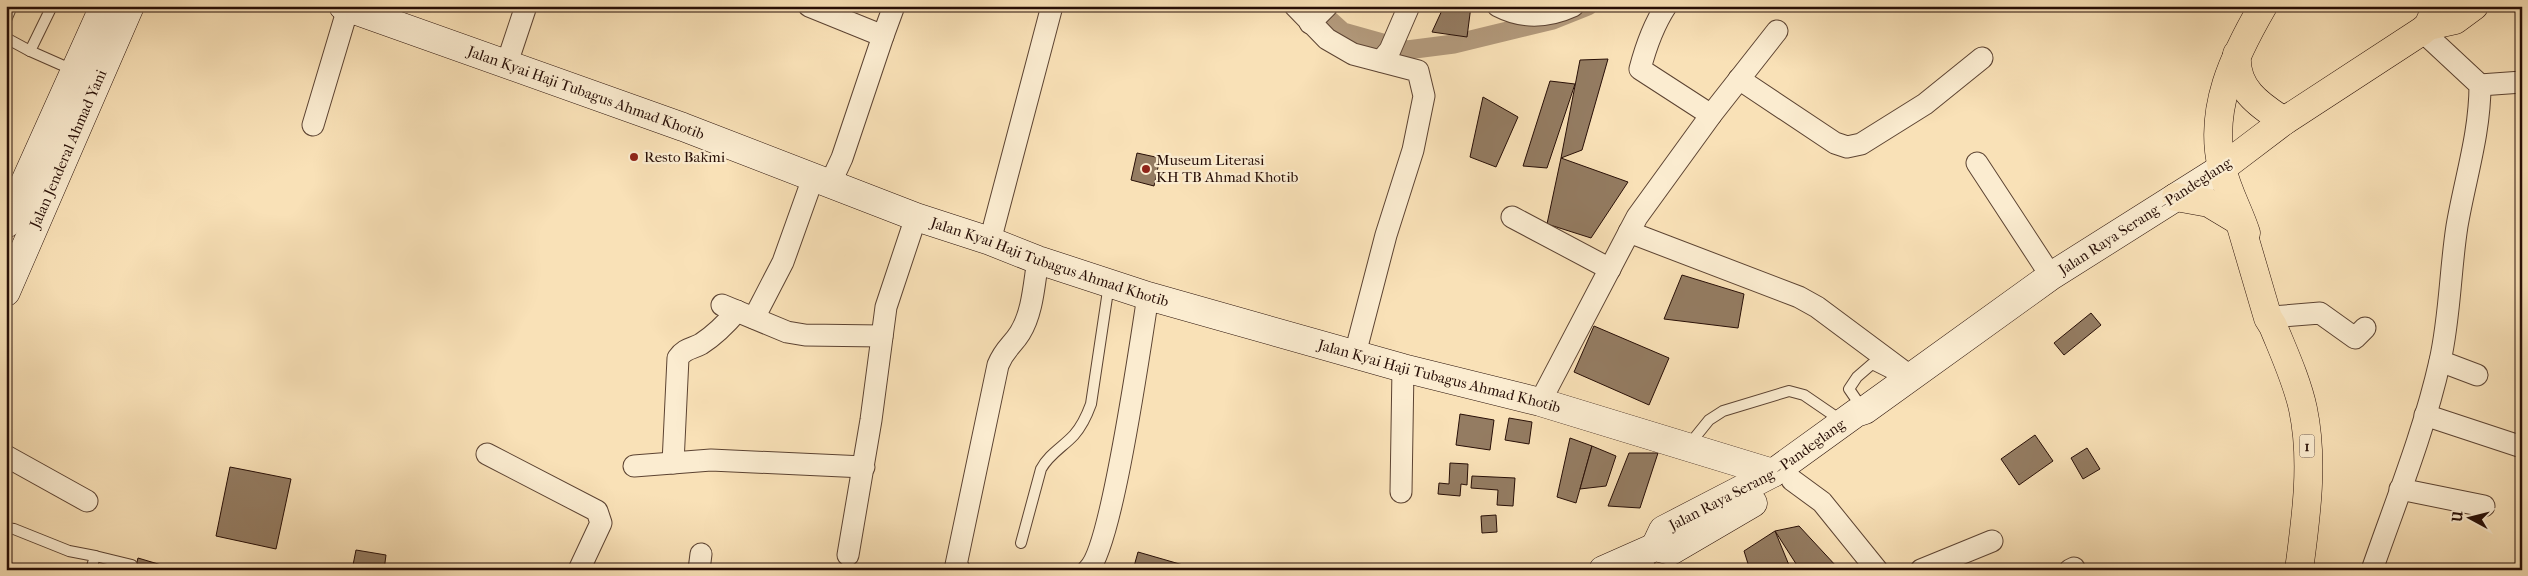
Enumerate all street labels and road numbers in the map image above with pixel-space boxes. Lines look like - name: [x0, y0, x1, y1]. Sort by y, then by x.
- street label: Jalan Kyai Haji Tubagus Ahmad Khotib: [464, 42, 707, 143]
- street label: Jalan Jenderal Ahmad Yani: [25, 66, 111, 232]
- street label: Jalan Raya Serang - Pandeglang: [2054, 153, 2236, 279]
- street label: Jalan Kyai Haji Tubagus Ahmad Khotib: [928, 213, 1171, 311]
- street label: Jalan Kyai Haji Tubagus Ahmad Khotib: [1315, 335, 1563, 417]
- street label: Jalan Raya Serang - Pandeglang: [1665, 414, 1849, 535]
- road number: 1: [2300, 434, 2314, 458]

